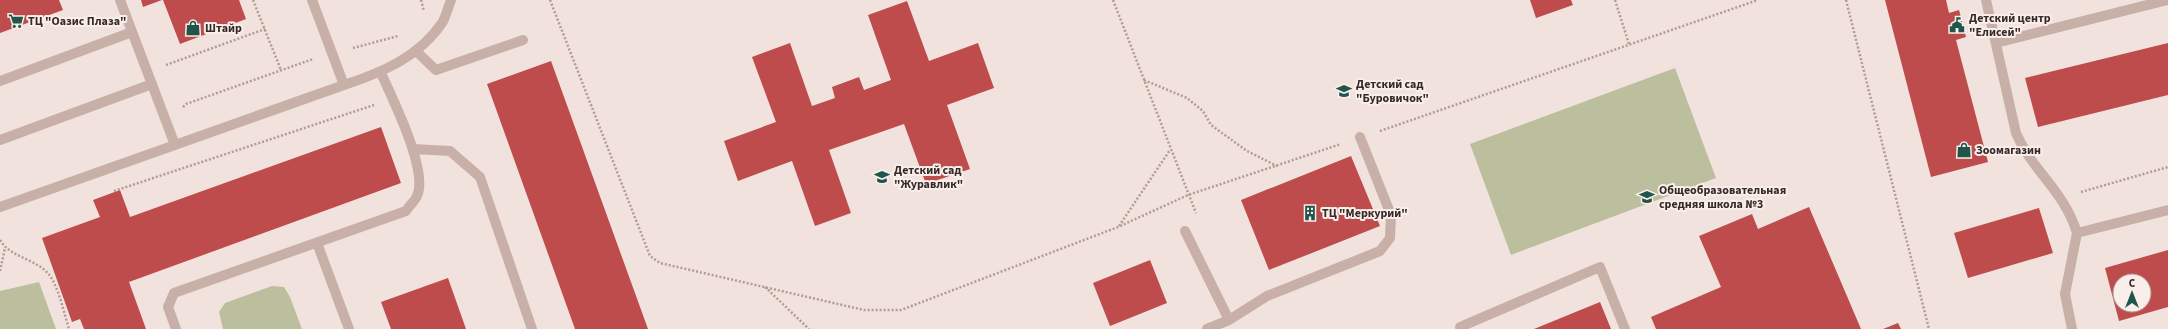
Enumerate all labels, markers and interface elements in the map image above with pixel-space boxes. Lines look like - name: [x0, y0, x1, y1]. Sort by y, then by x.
- place label: Детский центр "Елисей": [1969, 10, 2051, 41]
- supermarket icon: ТЦ "Оазис Плаза": [7, 12, 25, 30]
- place label: ТЦ "Оазис Плаза": [28, 13, 126, 30]
- public building icon: Детский центр "Елисей": [1948, 16, 1966, 34]
- shop icon: Штайр: [184, 19, 202, 37]
- place label: Штайр: [205, 20, 242, 37]
- place label: Детский сад "Буровичок": [1356, 76, 1429, 107]
- school or university icon: Детский сад "Буровичок": [1335, 82, 1353, 100]
- shop icon: Зоомагазин: [1955, 141, 1973, 159]
- place label: Зоомагазин: [1976, 142, 2041, 159]
- place label: Детский сад "Журавлик": [894, 162, 963, 193]
- school or university icon: Детский сад "Журавлик": [873, 168, 891, 186]
- place label: Общеобразовательная средняя школа №3: [1659, 182, 1786, 213]
- school or university icon: Общеобразовательная средняя школа №3: [1638, 188, 1656, 206]
- building icon: ТЦ "Меркурий": [1301, 204, 1319, 222]
- place label: ТЦ "Меркурий": [1322, 205, 1408, 222]
- north arrow: [2112, 273, 2152, 313]
- text: С: [2129, 276, 2136, 291]

